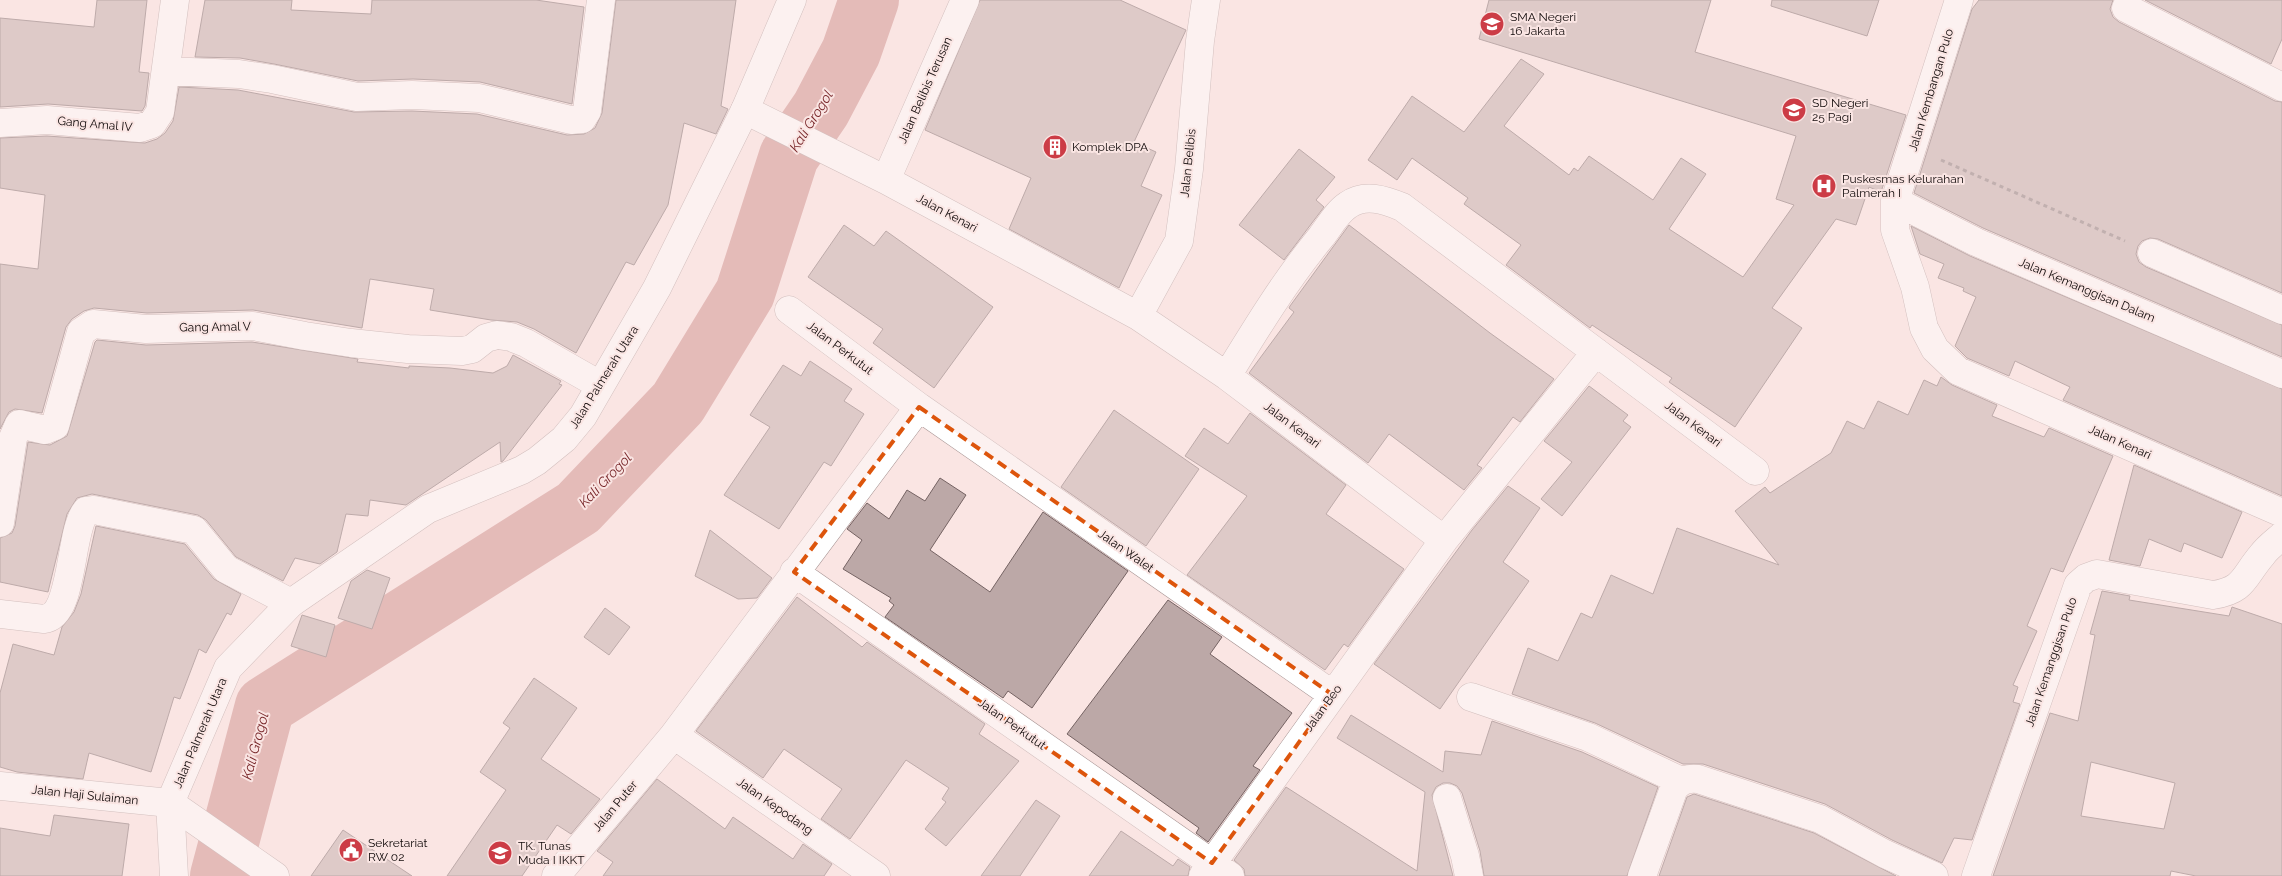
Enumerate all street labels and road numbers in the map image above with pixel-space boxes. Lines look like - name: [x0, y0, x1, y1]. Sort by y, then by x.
- street label: Jalan Kembangan Pulo: [1906, 27, 1956, 153]
- street label: Jalan Belibis Terusan: [895, 35, 955, 145]
- street label: Gang Amal IV: [57, 114, 133, 134]
- street label: Jalan Belibis: [1177, 128, 1199, 198]
- street label: Jalan Kenari: [914, 191, 980, 235]
- street label: Jalan Kemanggisan Dalam: [2017, 255, 2157, 325]
- street label: Gang Amal V: [179, 319, 251, 335]
- street label: Jalan Perkutut: [804, 319, 876, 377]
- street label: Jalan Palmerah Utara: [567, 323, 641, 431]
- street label: Jalan Kenari: [1662, 398, 1724, 450]
- street label: Jalan Kenari: [1261, 399, 1323, 451]
- street label: Jalan Kenari: [2087, 422, 2153, 462]
- street label: Jalan Walet: [1096, 527, 1156, 575]
- street label: Jalan Kemanggisan Pulo: [2022, 595, 2080, 729]
- street label: Jalan Palmerah Utara: [170, 676, 230, 790]
- street label: Jalan Beo: [1301, 682, 1345, 734]
- street label: Jalan Perkutut: [975, 696, 1049, 752]
- street label: Jalan Kepodang: [734, 775, 816, 837]
- street label: Jalan Puter: [590, 777, 641, 834]
- street label: Jalan Haji Sulaiman: [31, 782, 139, 808]

